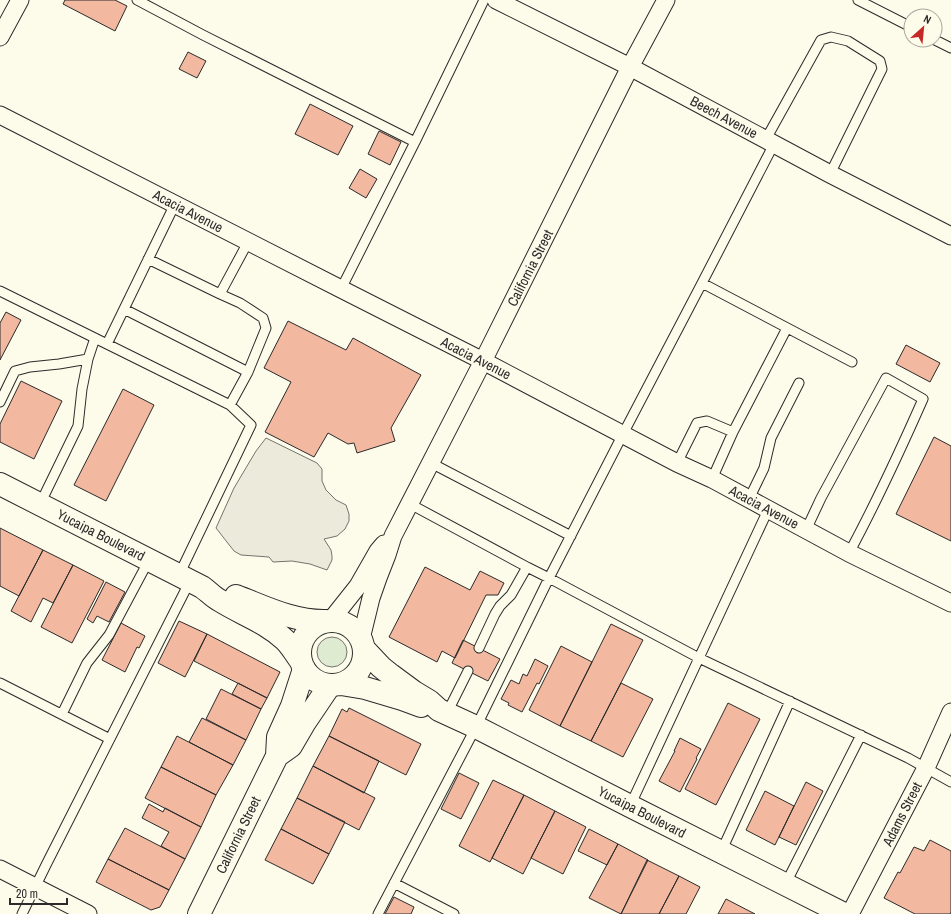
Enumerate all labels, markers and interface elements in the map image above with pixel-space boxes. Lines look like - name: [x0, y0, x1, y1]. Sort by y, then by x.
- north arrow: [903, 8, 943, 48]
- text: N: [921, 11, 934, 27]
- street label: Beech Avenue: [687, 92, 761, 142]
- street label: Acacia Avenue: [149, 185, 226, 236]
- street label: California Street: [503, 227, 557, 309]
- street label: Acacia Avenue: [437, 332, 514, 383]
- street label: Acacia Avenue: [725, 481, 802, 533]
- street label: Yucaipa Boulevard: [54, 505, 148, 565]
- street label: Adams Street: [878, 779, 926, 850]
- street label: Yucaipa Boulevard: [595, 782, 689, 842]
- street label: California Street: [212, 793, 264, 877]
- scale bar: [10, 880, 67, 906]
- text: 20 m: [16, 886, 38, 902]

